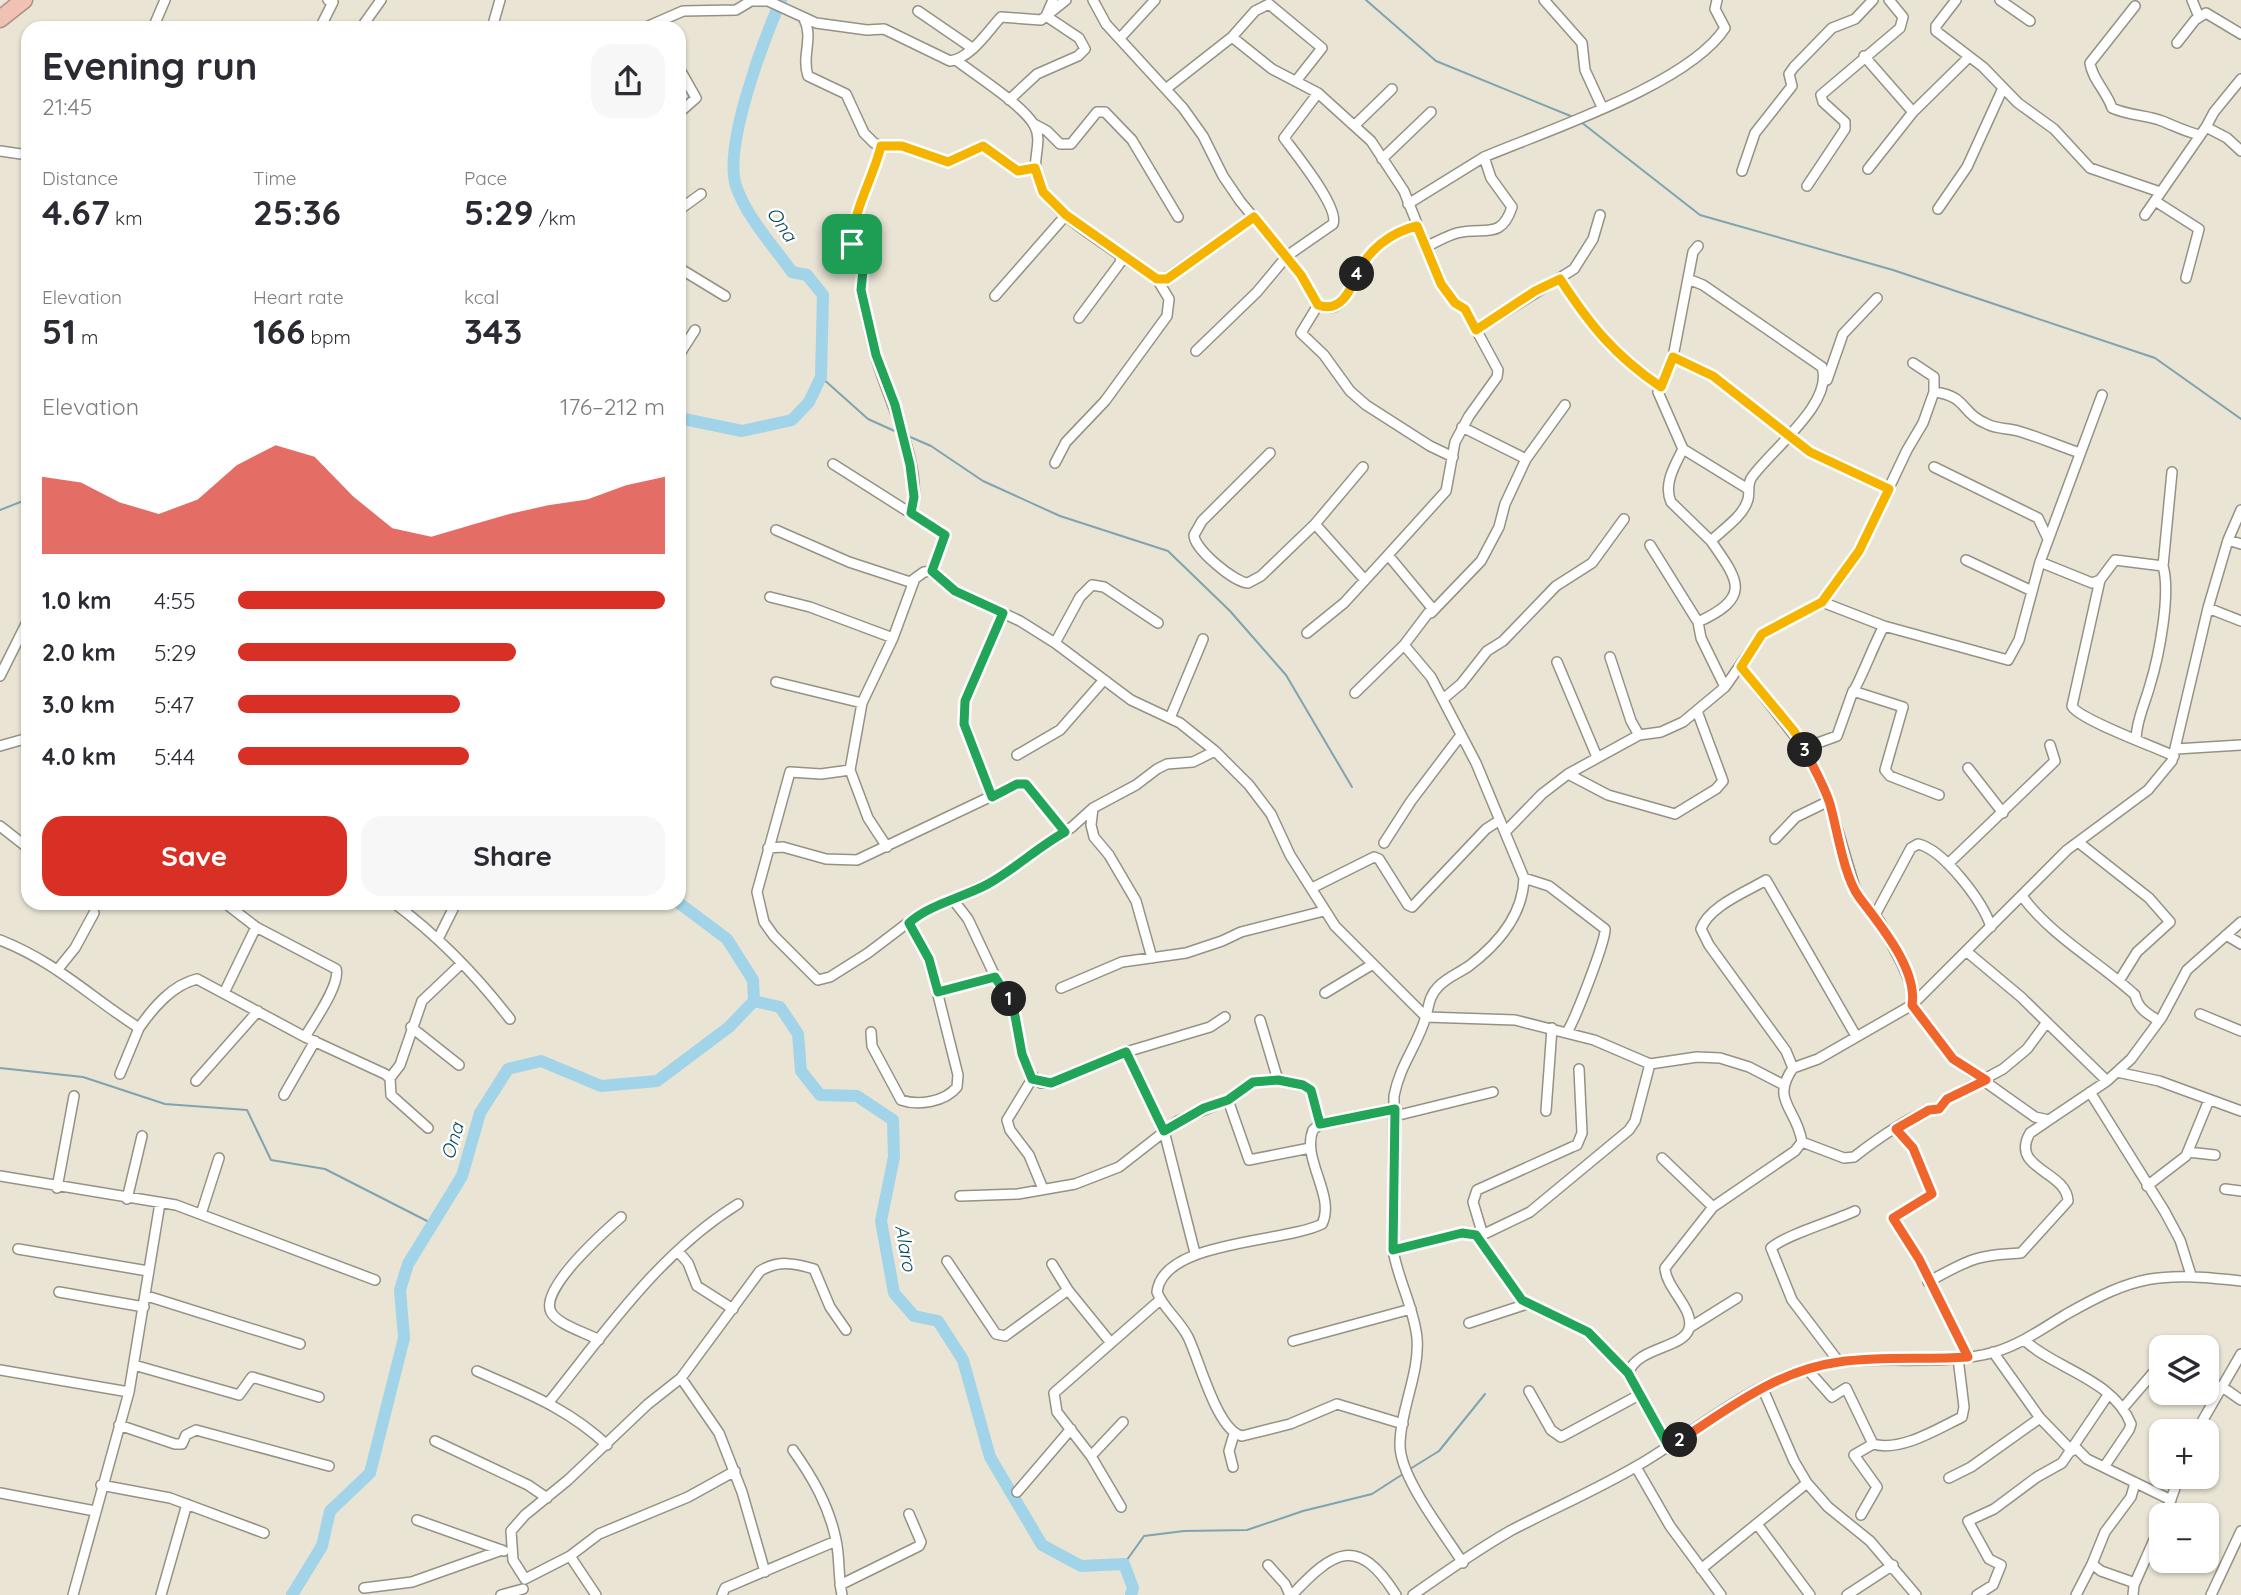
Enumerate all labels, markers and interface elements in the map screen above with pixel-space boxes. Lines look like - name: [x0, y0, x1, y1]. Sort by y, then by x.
- text: Evening run: [42, 42, 257, 90]
- button: share: [591, 44, 665, 118]
- text: 21:45: [42, 92, 92, 121]
- text: Distance: [42, 166, 118, 190]
- text: Time: [253, 166, 297, 190]
- text: Pace: [464, 166, 507, 190]
- text: 4.67: [42, 190, 110, 234]
- text: 25:36: [253, 190, 341, 234]
- text: 5:29: [464, 190, 534, 234]
- water label: Ona: [762, 202, 803, 247]
- text: km: [110, 206, 143, 230]
- text: /km: [534, 206, 576, 230]
- pin: [822, 214, 882, 274]
- icon: arrive: [833, 225, 871, 263]
- pin: 4: [1340, 256, 1374, 292]
- text: 4: [1351, 261, 1362, 285]
- text: Elevation: [42, 285, 122, 309]
- text: Heart rate: [253, 285, 344, 309]
- text: kcal: [464, 285, 499, 309]
- text: 51: [42, 309, 76, 353]
- text: 166: [253, 309, 305, 353]
- text: 343: [464, 309, 522, 353]
- text: m: [76, 325, 98, 349]
- text: bpm: [305, 325, 351, 349]
- text: Elevation: [42, 392, 139, 421]
- text: 176–212 m: [560, 392, 665, 421]
- text: 1.0 km: [42, 586, 112, 615]
- text: 4:55: [154, 586, 196, 615]
- text: 2.0 km: [42, 638, 116, 667]
- text: 5:29: [154, 638, 196, 667]
- text: 3.0 km: [42, 690, 115, 719]
- text: 5:47: [154, 690, 194, 719]
- pin: 3: [1787, 732, 1822, 768]
- text: 3: [1799, 737, 1810, 761]
- text: 4.0 km: [42, 742, 116, 771]
- text: 5:44: [154, 742, 195, 771]
- button: Save: [42, 816, 347, 896]
- button: Share: [361, 816, 665, 896]
- pin: 1: [992, 982, 1026, 1016]
- text: 1: [1005, 986, 1012, 1010]
- water label: Ona: [435, 1118, 469, 1162]
- water label: Alaro: [890, 1223, 922, 1274]
- map controls: [2149, 1335, 2219, 1573]
- button: layers: [2149, 1335, 2219, 1405]
- button: +: [2149, 1419, 2219, 1489]
- pin: 2: [1662, 1422, 1698, 1458]
- text: 2: [1674, 1427, 1685, 1451]
- button: −: [2149, 1503, 2219, 1573]

